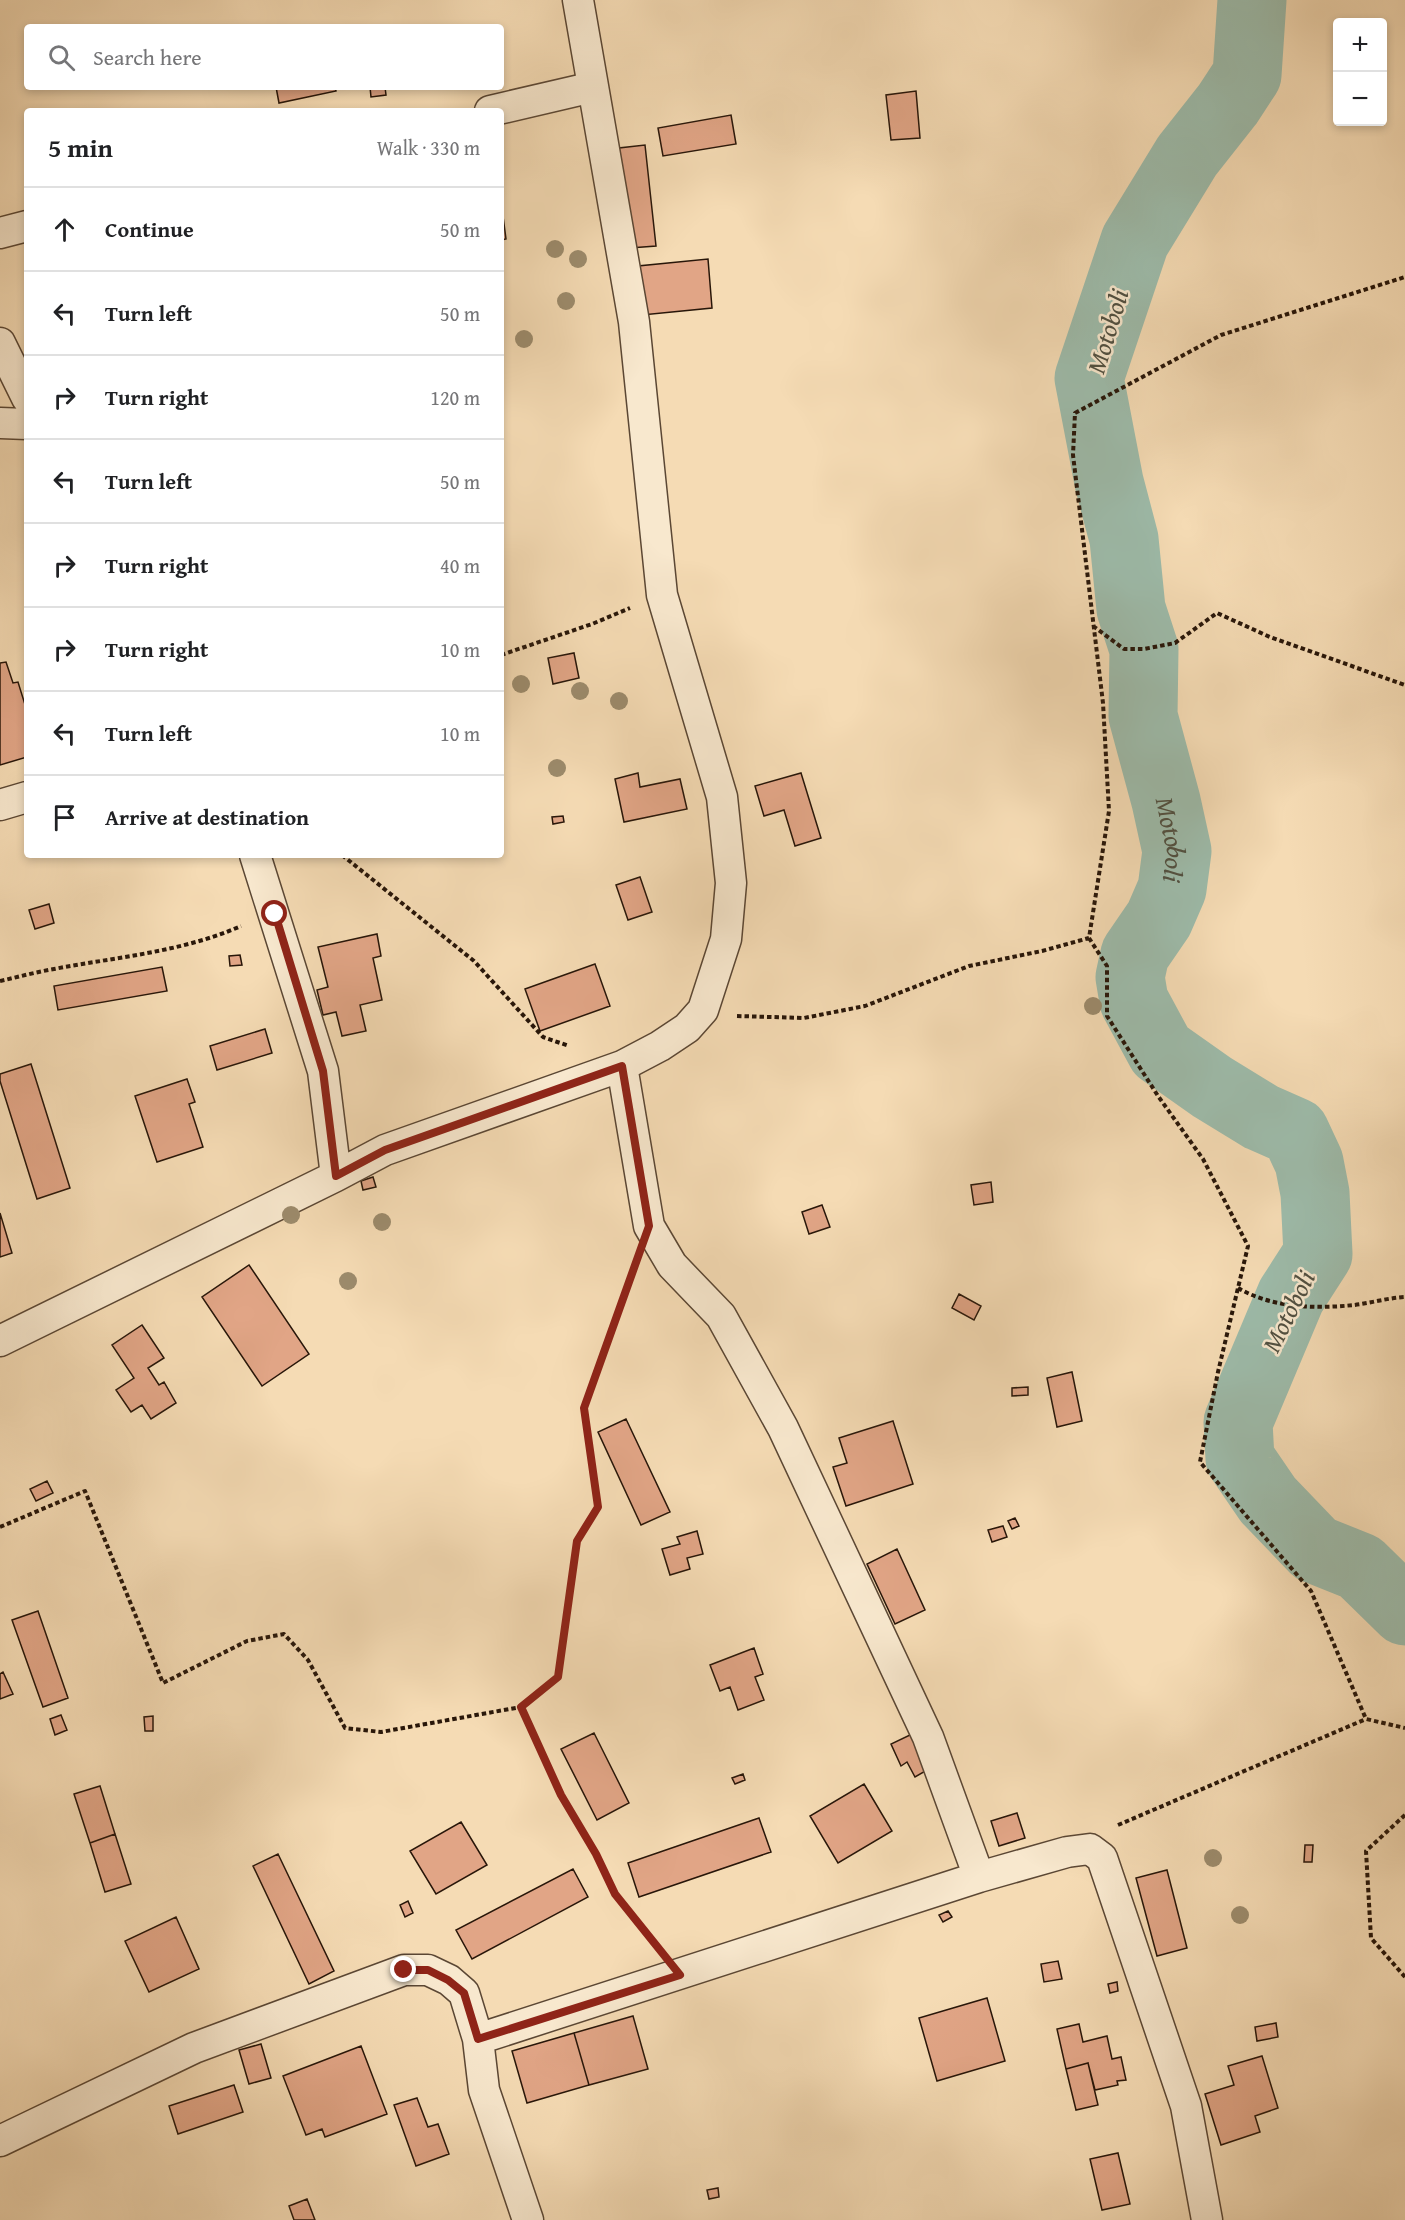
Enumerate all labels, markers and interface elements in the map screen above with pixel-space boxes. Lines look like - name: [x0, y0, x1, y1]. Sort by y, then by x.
- map controls: [1333, 18, 1387, 126]
- button: +: [1333, 18, 1387, 72]
- search box: [24, 24, 504, 90]
- icon: search: [45, 41, 78, 74]
- text: Search here: [93, 41, 202, 73]
- button: −: [1333, 72, 1387, 126]
- text: 5 min: [48, 128, 113, 167]
- text: Walk · 330 m: [377, 133, 480, 162]
- icon: ahead: [48, 213, 81, 246]
- text: Continue: [105, 213, 194, 245]
- text: 50 m: [440, 215, 480, 244]
- water label: Motoboli: [1076, 283, 1138, 378]
- icon: left: [48, 297, 81, 330]
- text: Turn left: [105, 297, 192, 329]
- text: 50 m: [440, 299, 480, 328]
- icon: right: [48, 381, 81, 414]
- text: Turn right: [105, 381, 208, 413]
- text: 120 m: [430, 383, 480, 412]
- icon: left: [48, 465, 81, 498]
- text: Turn left: [105, 465, 192, 497]
- text: 50 m: [440, 467, 480, 496]
- icon: right: [48, 549, 81, 582]
- text: Turn right: [105, 549, 208, 581]
- text: 40 m: [440, 551, 480, 580]
- icon: right: [48, 633, 81, 666]
- text: Turn right: [105, 633, 208, 665]
- text: 10 m: [440, 635, 480, 664]
- icon: left: [48, 717, 81, 750]
- text: Turn left: [105, 717, 192, 749]
- text: 10 m: [440, 719, 480, 748]
- water label: Motoboli: [1146, 793, 1197, 885]
- icon: arrive: [48, 801, 81, 834]
- text: Arrive at destination: [105, 801, 309, 833]
- route start: [261, 900, 287, 926]
- water label: Motoboli: [1251, 1263, 1325, 1359]
- route end: [390, 1956, 416, 1982]

